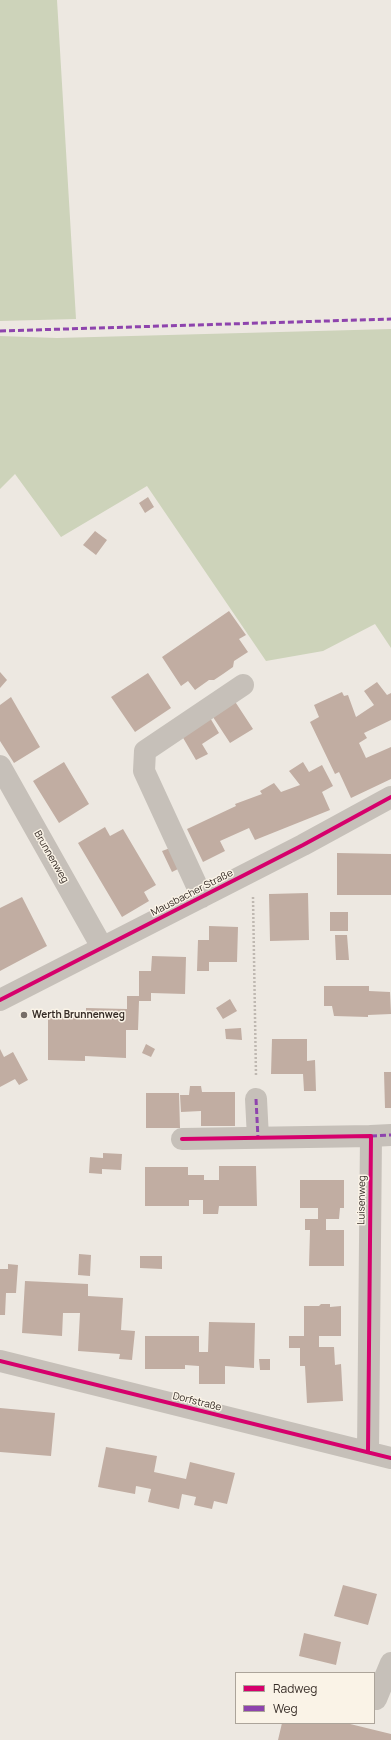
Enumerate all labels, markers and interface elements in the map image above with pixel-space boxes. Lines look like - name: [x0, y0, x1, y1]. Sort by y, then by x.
- street label: Brunnenweg: [31, 829, 71, 885]
- street label: Mausbacher Straße: [149, 867, 235, 919]
- place label: Werth Brunnenweg: [32, 1009, 125, 1021]
- marker: Werth Brunnenweg: [19, 1010, 29, 1020]
- street label: Luisenweg: [356, 1175, 368, 1225]
- street label: Dorfstraße: [171, 1390, 223, 1414]
- legend: [235, 1672, 375, 1724]
- text: Radweg: [273, 1680, 317, 1697]
- text: Weg: [273, 1700, 298, 1717]

